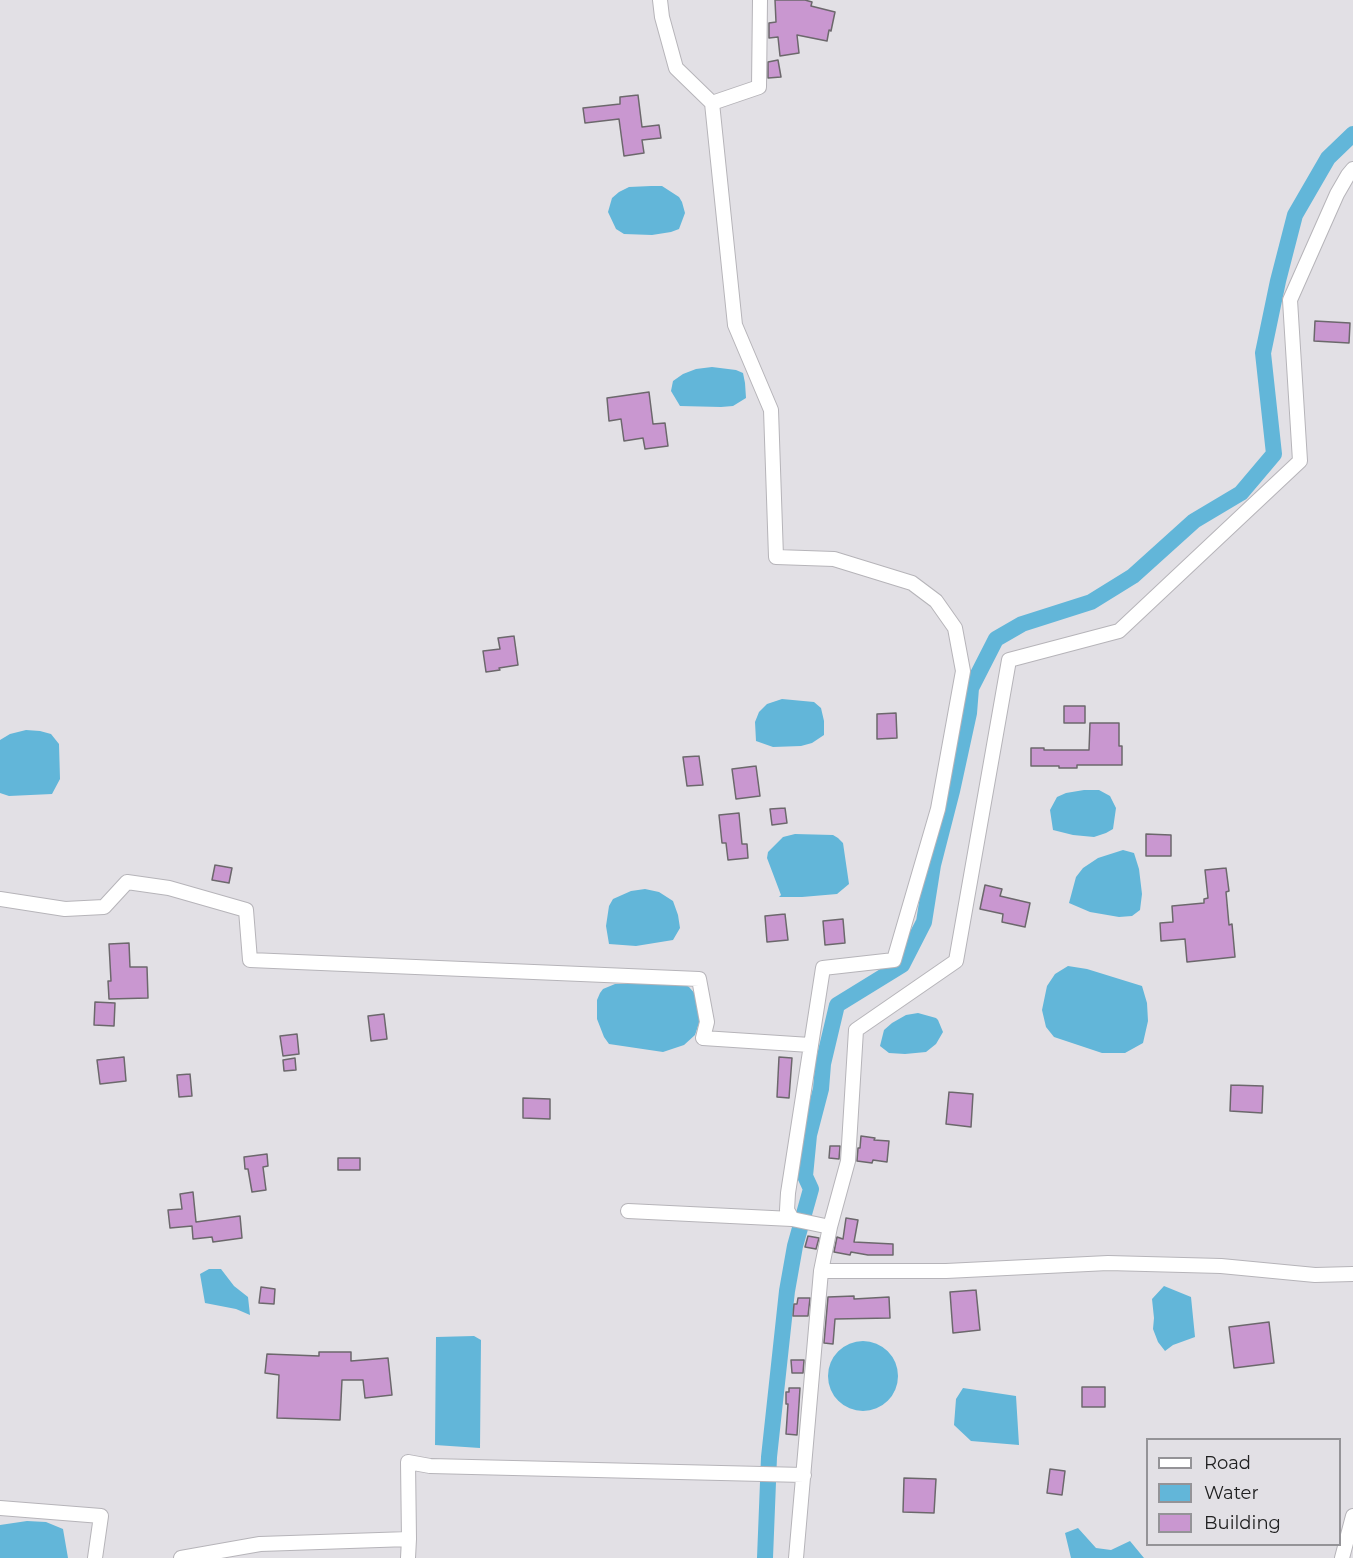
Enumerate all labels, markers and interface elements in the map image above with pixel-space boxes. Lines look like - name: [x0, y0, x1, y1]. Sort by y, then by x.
- legend: [1146, 1438, 1341, 1546]
- text: Road: [1204, 1452, 1251, 1474]
- text: Water: [1204, 1482, 1259, 1504]
- text: Building: [1204, 1512, 1281, 1534]

